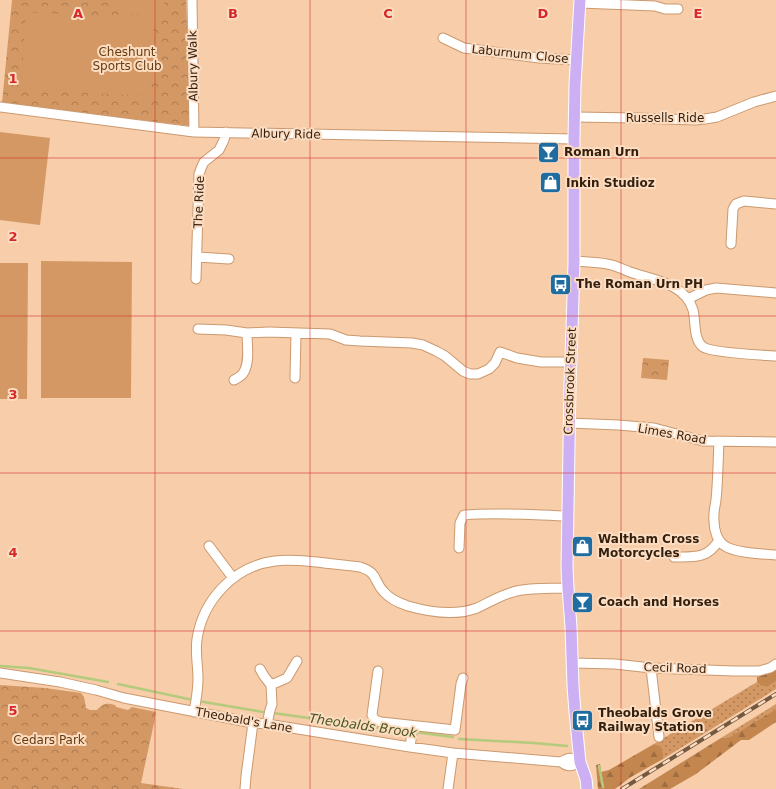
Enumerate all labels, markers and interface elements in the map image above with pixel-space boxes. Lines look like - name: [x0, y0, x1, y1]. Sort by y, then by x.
- text: A: [73, 6, 83, 21]
- text: B: [228, 6, 238, 21]
- text: C: [383, 6, 393, 21]
- text: D: [538, 6, 549, 21]
- text: E: [694, 6, 702, 21]
- street label: Albury Walk: [185, 30, 201, 102]
- street label: Laburnum Close: [471, 42, 569, 66]
- park label: Cheshunt Sports Club: [92, 45, 162, 73]
- text: 1: [8, 71, 18, 86]
- street label: Russells Ride: [626, 111, 704, 125]
- street label: Albury Ride: [251, 126, 321, 142]
- bar icon: Roman Urn: [536, 139, 562, 165]
- place label: Roman Urn: [564, 145, 639, 159]
- shop icon: Inkin Studioz: [537, 170, 563, 196]
- street label: The Ride: [191, 175, 207, 230]
- place label: Inkin Studioz: [566, 176, 655, 190]
- text: 2: [8, 229, 18, 244]
- bus stop icon: The Roman Urn PH: [547, 271, 573, 297]
- place label: The Roman Urn PH: [576, 277, 703, 291]
- street label: Crossbrook Street: [561, 327, 579, 435]
- text: 3: [8, 387, 18, 402]
- street label: Limes Road: [637, 421, 707, 447]
- place label: Waltham Cross Motorcycles: [598, 532, 699, 560]
- shop icon: Waltham Cross Motorcycles: [570, 533, 596, 559]
- text: 4: [8, 545, 18, 560]
- bar icon: Coach and Horses: [570, 589, 596, 615]
- place label: Coach and Horses: [598, 595, 719, 609]
- street label: Cecil Road: [643, 660, 707, 676]
- text: 5: [8, 703, 18, 718]
- street label: Theobald's Lane: [194, 704, 293, 735]
- place label: Theobalds Grove Railway Station: [598, 706, 712, 734]
- bus stop icon: Theobalds Grove Railway Station: [570, 707, 596, 733]
- water label: Theobalds Brook: [308, 710, 418, 741]
- park label: Cedars Park: [13, 733, 85, 747]

